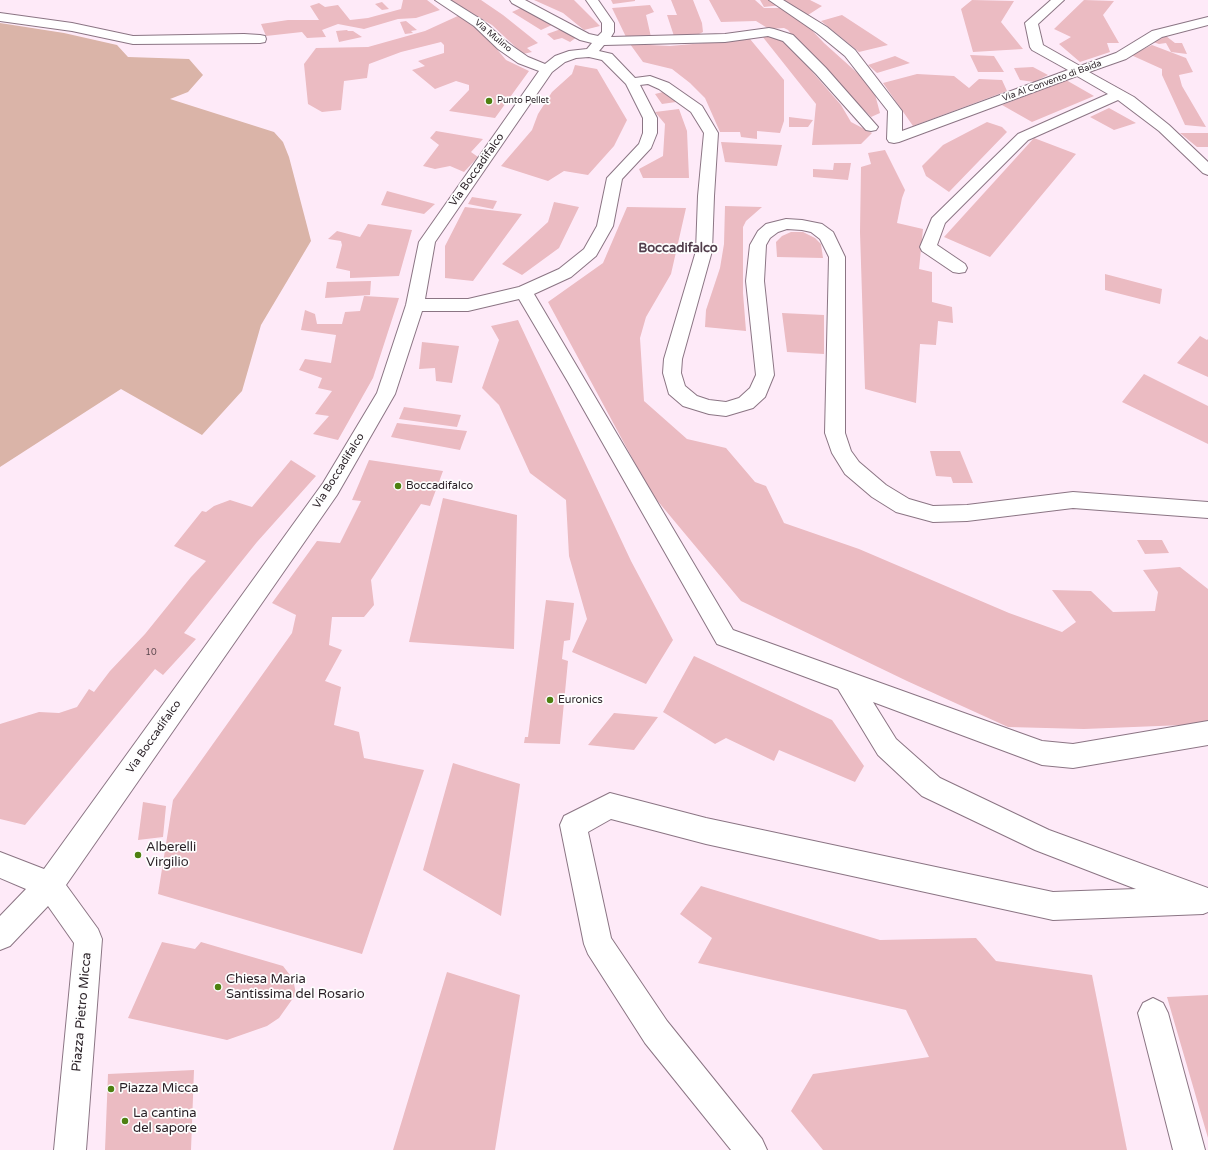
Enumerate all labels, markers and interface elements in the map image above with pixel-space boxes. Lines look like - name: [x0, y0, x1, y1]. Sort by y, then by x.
- street label: Via Mulino: [472, 17, 514, 55]
- street label: Via Al Convento di Baida: [1001, 58, 1103, 104]
- marker: Punto Pellet: [484, 96, 494, 106]
- place label: Punto Pellet: [497, 96, 549, 106]
- street label: Via Boccadifalco: [447, 131, 507, 209]
- district label: Boccadifalco: [638, 241, 718, 257]
- street label: Via Boccadifalco: [310, 431, 368, 511]
- place label: Boccadifalco: [406, 479, 473, 493]
- marker: Boccadifalco: [393, 481, 403, 491]
- house number: 10: [145, 648, 157, 658]
- place label: Euronics: [558, 693, 603, 707]
- marker: Euronics: [545, 695, 555, 705]
- street label: Via Boccadifalco: [124, 698, 184, 776]
- place label: Alberelli Virgilio: [146, 840, 196, 871]
- marker: Alberelli Virgilio: [133, 850, 143, 860]
- street label: Piazza Pietro Micca: [69, 952, 95, 1072]
- place label: Chiesa Maria Santissima del Rosario: [226, 972, 365, 1003]
- marker: Chiesa Maria Santissima del Rosario: [213, 982, 223, 992]
- place label: Piazza Micca: [119, 1081, 199, 1097]
- marker: Piazza Micca: [106, 1084, 116, 1094]
- place label: La cantina del sapore: [133, 1106, 197, 1137]
- marker: La cantina del sapore: [120, 1116, 130, 1126]

